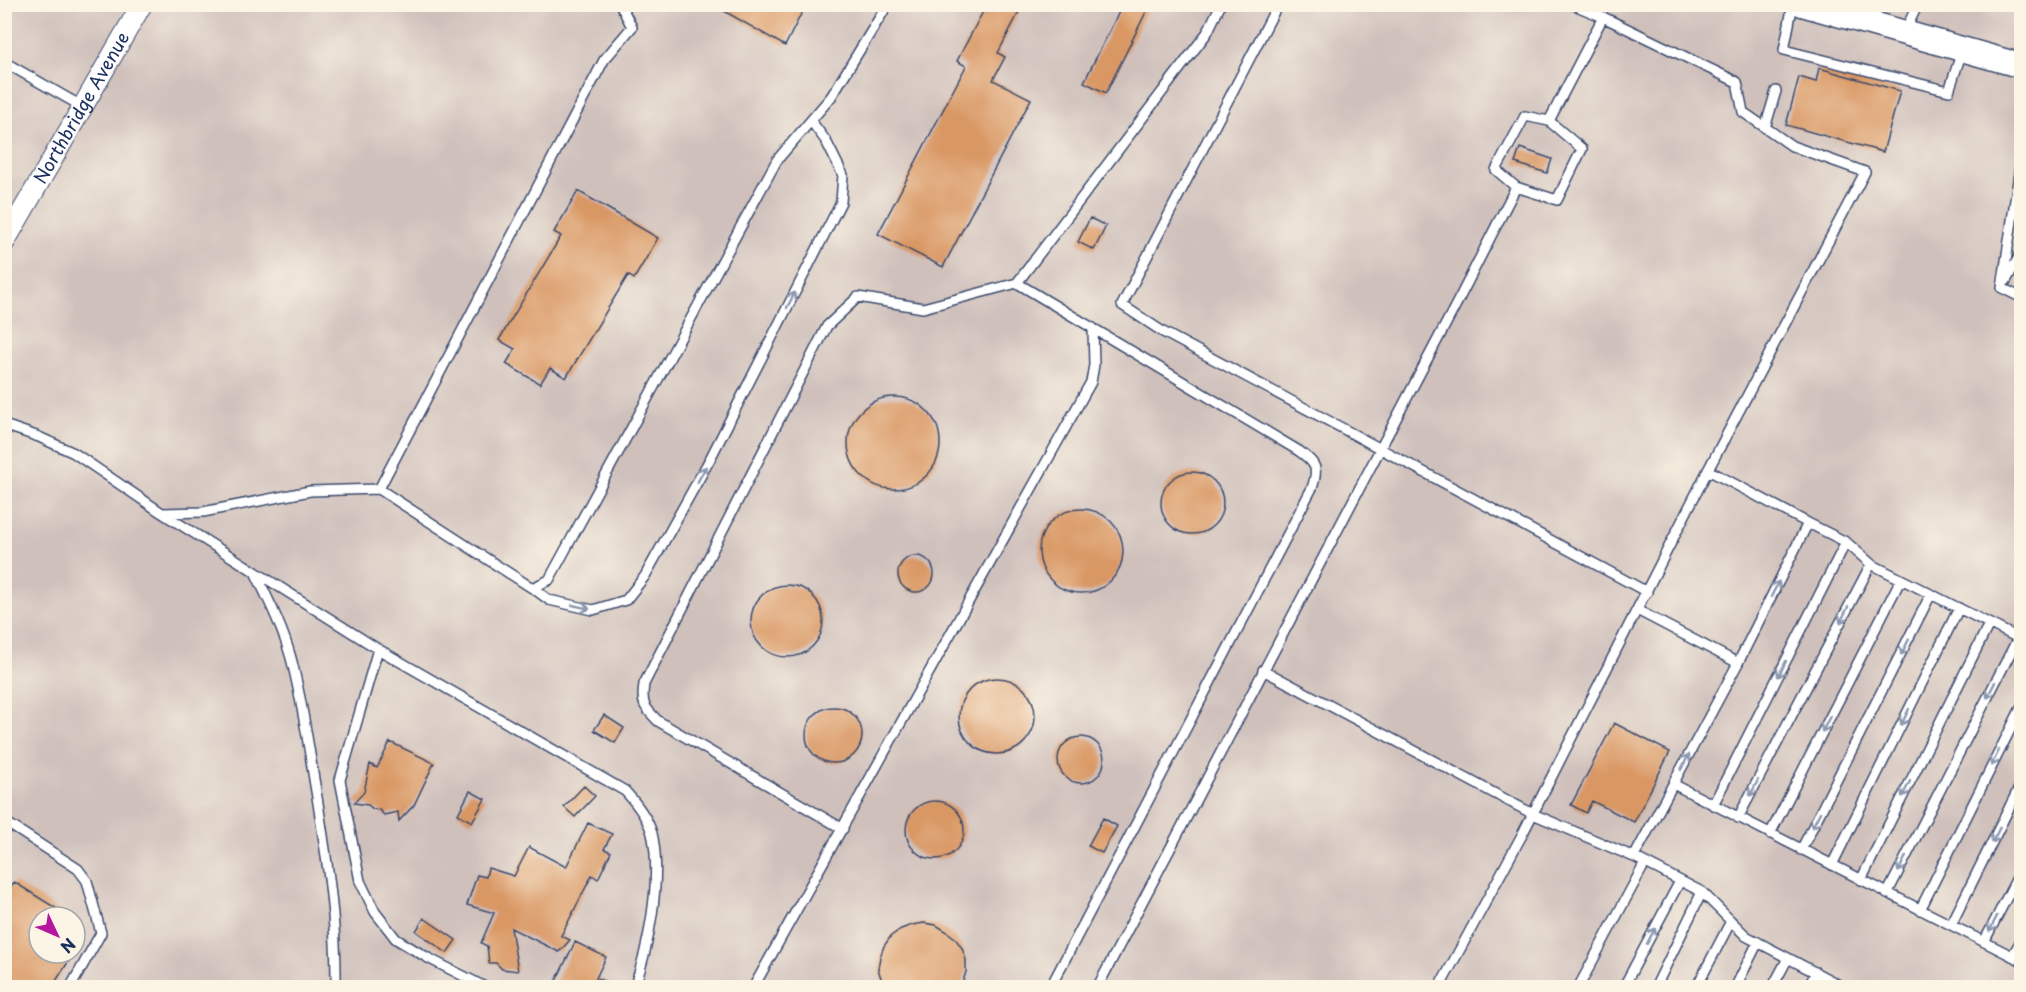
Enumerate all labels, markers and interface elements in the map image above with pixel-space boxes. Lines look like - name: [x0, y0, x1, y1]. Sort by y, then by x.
- street label: Northbridge Avenue: [26, 26, 135, 188]
- one-way arrow: [786, 292, 797, 310]
- one-way arrow: [696, 466, 708, 483]
- one-way arrow: [1769, 581, 1781, 598]
- one-way arrow: [571, 602, 590, 614]
- one-way arrow: [1837, 606, 1849, 624]
- one-way arrow: [1898, 637, 1910, 655]
- one-way arrow: [1776, 660, 1787, 678]
- one-way arrow: [1985, 681, 1996, 699]
- one-way arrow: [1898, 708, 1910, 726]
- one-way arrow: [1820, 715, 1831, 733]
- one-way arrow: [1989, 749, 2001, 767]
- one-way arrow: [1679, 754, 1691, 771]
- one-way arrow: [1747, 779, 1759, 797]
- one-way arrow: [1900, 779, 1912, 797]
- one-way arrow: [1810, 811, 1821, 829]
- one-way arrow: [1989, 825, 2001, 843]
- one-way arrow: [1896, 855, 1908, 873]
- north arrow: [27, 905, 87, 965]
- one-way arrow: [1987, 914, 1998, 932]
- one-way arrow: [1645, 928, 1657, 945]
- text: N: [55, 933, 82, 959]

